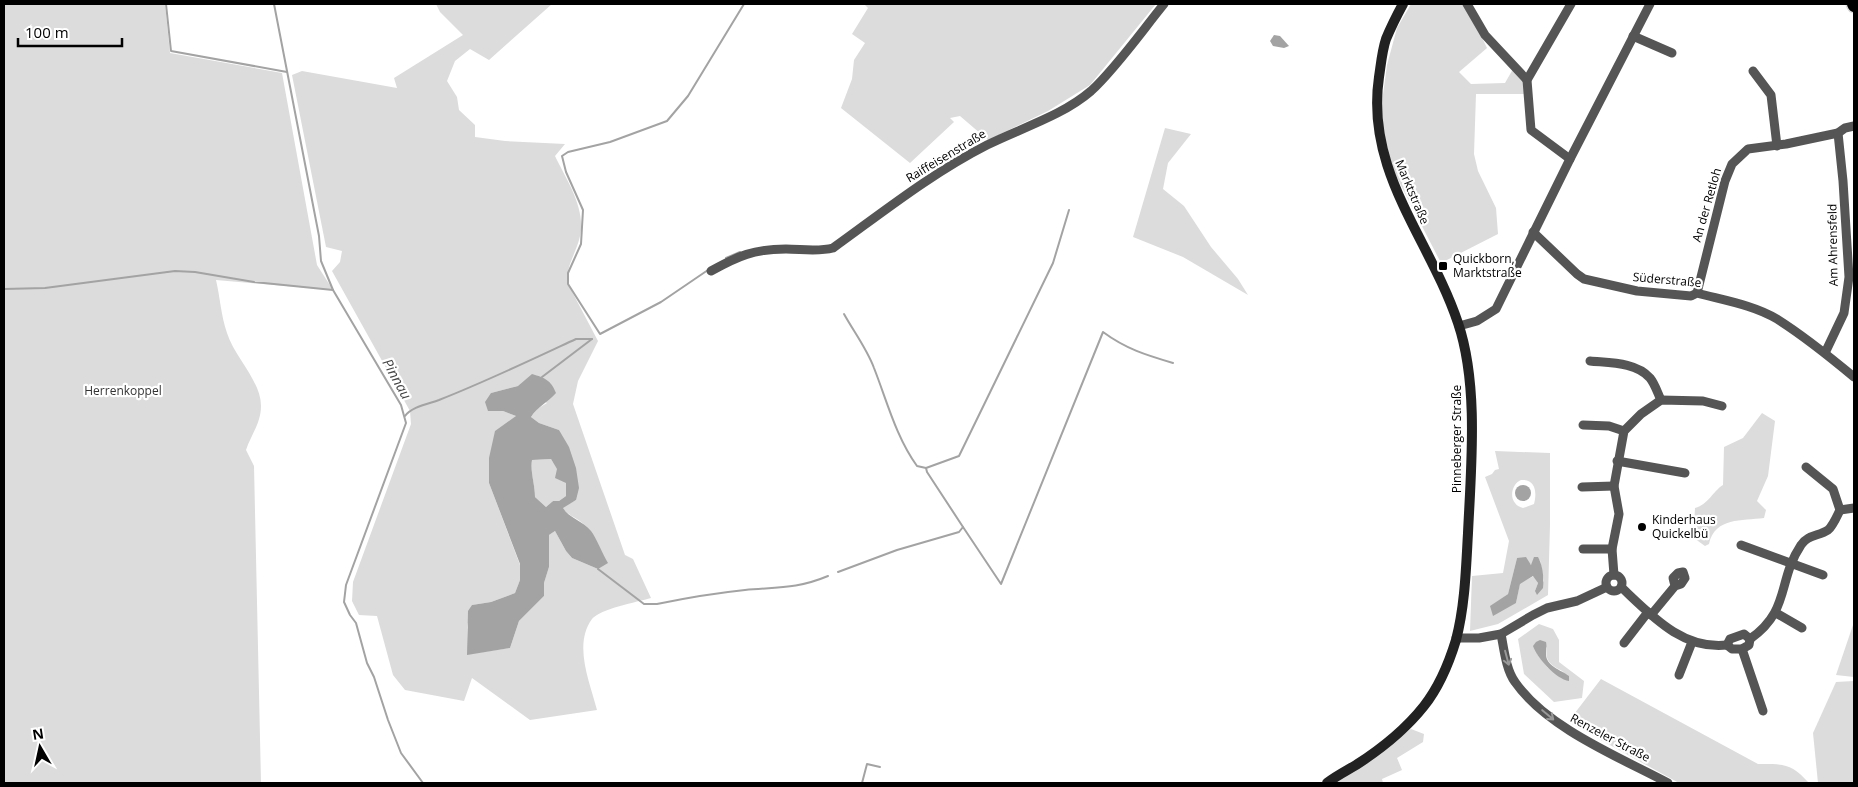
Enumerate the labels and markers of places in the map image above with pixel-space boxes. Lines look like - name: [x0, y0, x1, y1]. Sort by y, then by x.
- place label: Quickborn, Marktstraße: [1453, 250, 1522, 281]
- marker: Quickborn, Marktstraße: [1437, 260, 1449, 272]
- place label: Kinderhaus Quickelbü: [1652, 511, 1716, 542]
- marker: Kinderhaus Quickelbü: [1636, 521, 1648, 533]

